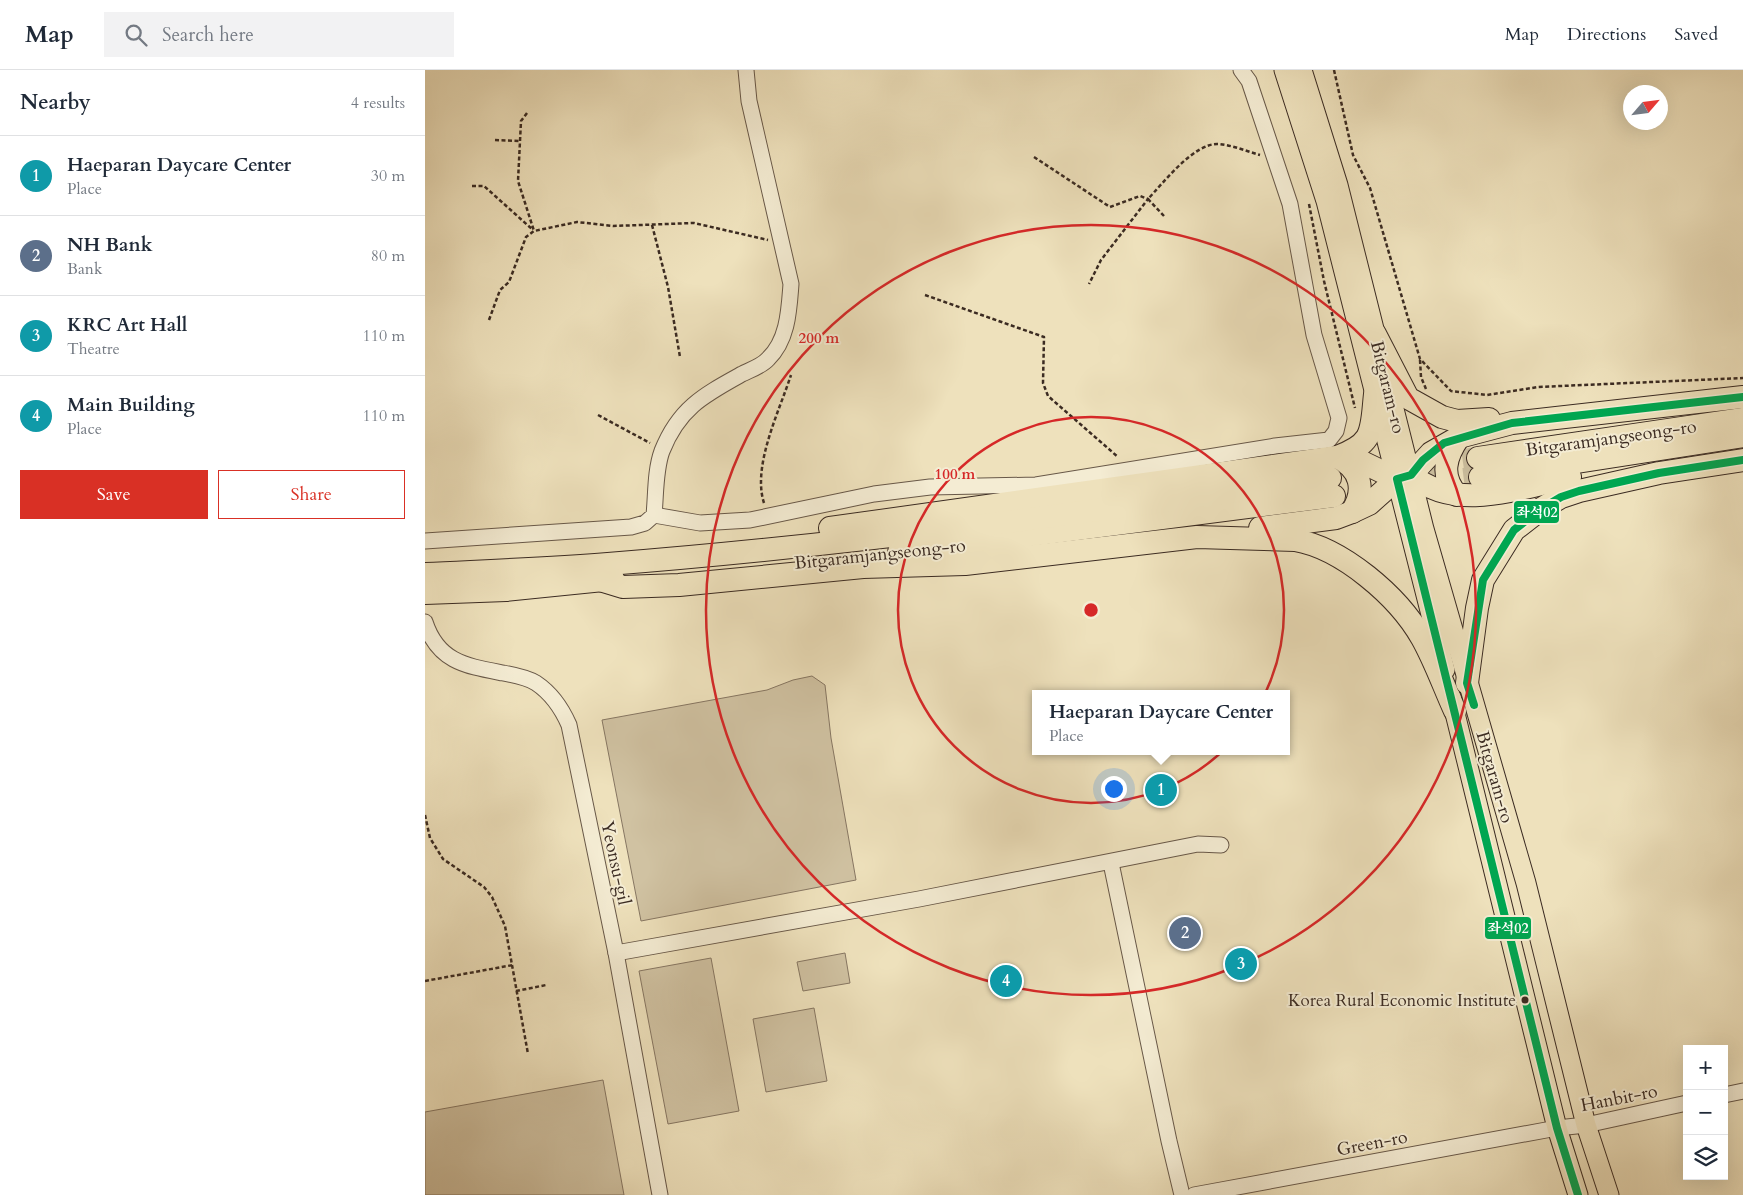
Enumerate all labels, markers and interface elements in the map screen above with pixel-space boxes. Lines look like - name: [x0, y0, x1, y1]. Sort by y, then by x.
- search box: [104, 12, 454, 57]
- text: Map: [25, 18, 74, 51]
- icon: search: [122, 21, 150, 49]
- text: Search here: [162, 22, 254, 48]
- text: Map: [1505, 22, 1539, 47]
- text: Directions: [1567, 22, 1646, 47]
- text: Saved: [1674, 22, 1718, 47]
- north arrow: [1623, 85, 1668, 130]
- text: Nearby: [20, 88, 91, 117]
- text: 4 results: [351, 92, 405, 114]
- text: Haeparan Daycare Center: [67, 152, 291, 178]
- text: 1: [32, 165, 40, 187]
- text: 30 m: [371, 165, 405, 187]
- text: Place: [67, 178, 102, 200]
- text: NH Bank: [67, 232, 153, 258]
- text: 2: [32, 245, 40, 267]
- text: 80 m: [371, 245, 405, 267]
- text: Bank: [67, 258, 102, 280]
- text: KRC Art Hall: [67, 312, 187, 338]
- text: 3: [32, 325, 40, 347]
- text: 110 m: [363, 325, 405, 347]
- text: 200 m: [799, 328, 840, 348]
- text: Theatre: [67, 338, 120, 360]
- street label: Bitgaram-ro: [1364, 338, 1411, 436]
- text: Main Building: [67, 392, 195, 418]
- text: 4: [32, 405, 40, 427]
- text: 110 m: [363, 405, 405, 427]
- street label: Bitgaramjangseong-ro: [1524, 414, 1698, 463]
- text: Place: [67, 418, 102, 440]
- text: 100 m: [935, 464, 976, 484]
- button: Save: [20, 470, 208, 519]
- button: Share: [218, 470, 405, 519]
- line badge: 좌석02: [1513, 500, 1560, 524]
- text: 좌석02: [1516, 503, 1558, 522]
- street label: Bitgaramjangseong-ro: [793, 533, 967, 576]
- centre of rings: [1082, 601, 1100, 619]
- popup: [1032, 690, 1290, 755]
- text: Haeparan Daycare Center: [1049, 699, 1273, 725]
- text: Place: [1049, 725, 1084, 747]
- street label: Bitgaram-ro: [1469, 728, 1520, 826]
- pin: 1: [1145, 771, 1177, 809]
- your location: [1101, 776, 1127, 802]
- street label: Yeonsu-gil: [594, 819, 637, 908]
- pin: 2: [1169, 914, 1201, 952]
- line badge: 좌석02: [1484, 916, 1532, 940]
- text: 좌석02: [1487, 919, 1529, 938]
- pin: 3: [1225, 945, 1257, 983]
- pin: 4: [990, 962, 1022, 1000]
- place label: Korea Rural Economic Institute: [1288, 989, 1516, 1012]
- marker: Korea Rural Economic Institute: [1520, 995, 1530, 1005]
- map controls: [1683, 1045, 1728, 1180]
- button: +: [1683, 1045, 1728, 1090]
- street label: Hanbit-ro: [1579, 1079, 1660, 1118]
- button: −: [1683, 1090, 1728, 1135]
- street label: Green-ro: [1335, 1124, 1410, 1163]
- button: layers: [1683, 1135, 1728, 1180]

